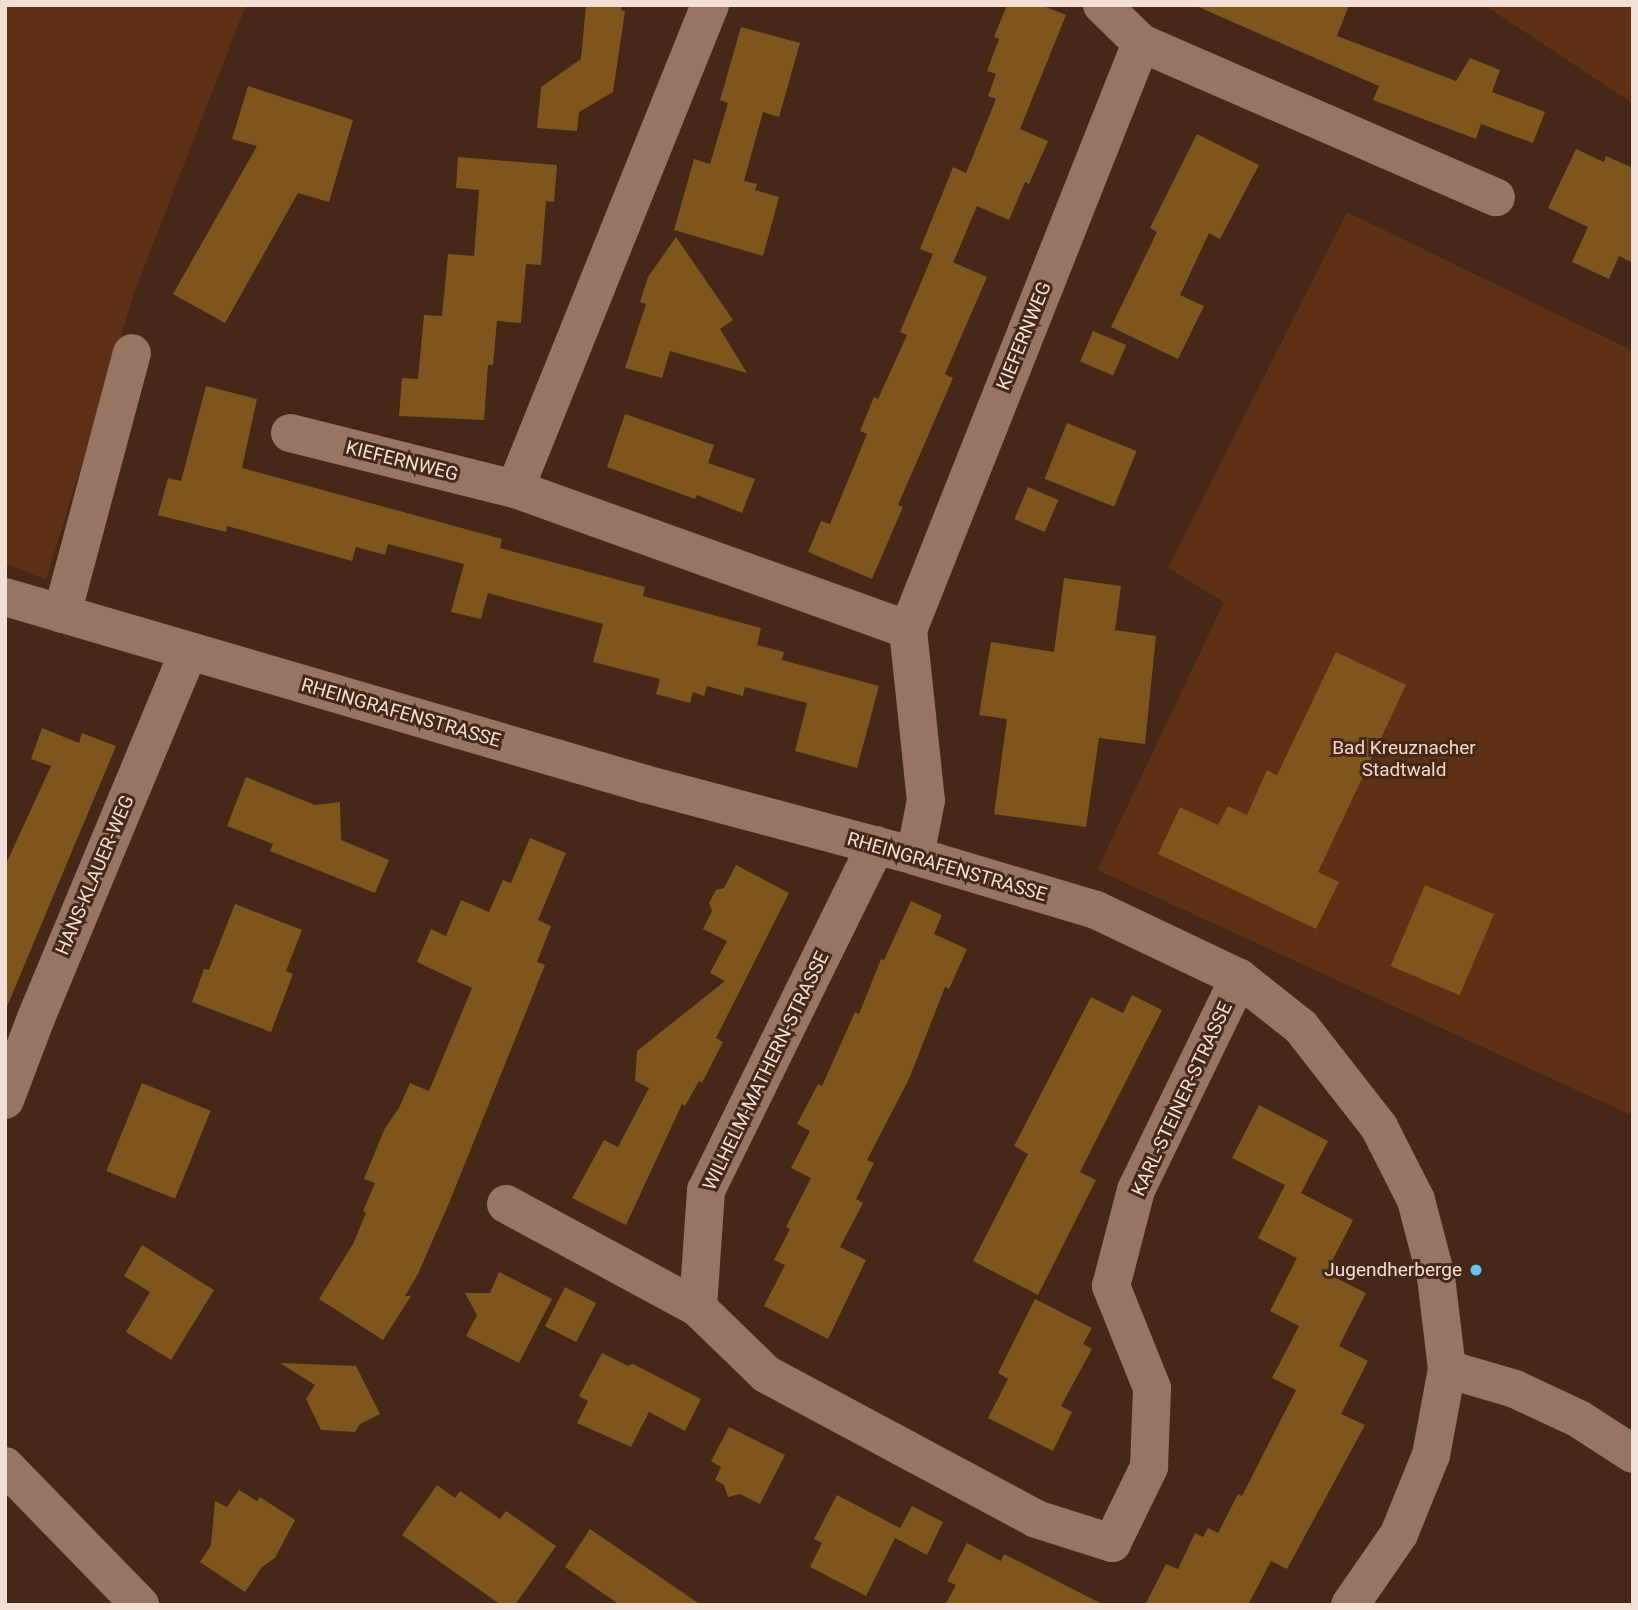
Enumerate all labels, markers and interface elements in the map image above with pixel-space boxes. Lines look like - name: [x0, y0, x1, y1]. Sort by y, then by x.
- street label: KIEFERNWEG: [992, 278, 1056, 394]
- street label: KIEFERNWEG: [343, 436, 461, 486]
- street label: RHEINGRAFENSTRASSE: [298, 674, 504, 752]
- park label: Bad Kreuznacher Stadtwald: [1332, 737, 1476, 781]
- street label: HANS-KLAUER-WEG: [51, 792, 139, 958]
- street label: RHEINGRAFENSTRASSE: [844, 828, 1050, 906]
- street label: WILHELM-MATHERN-STRASSE: [698, 948, 834, 1194]
- street label: KARL-STEINER-STRASSE: [1127, 998, 1237, 1200]
- place label: Jugendherberge: [1324, 1259, 1462, 1281]
- marker: Jugendherberge: [1468, 1262, 1484, 1278]

